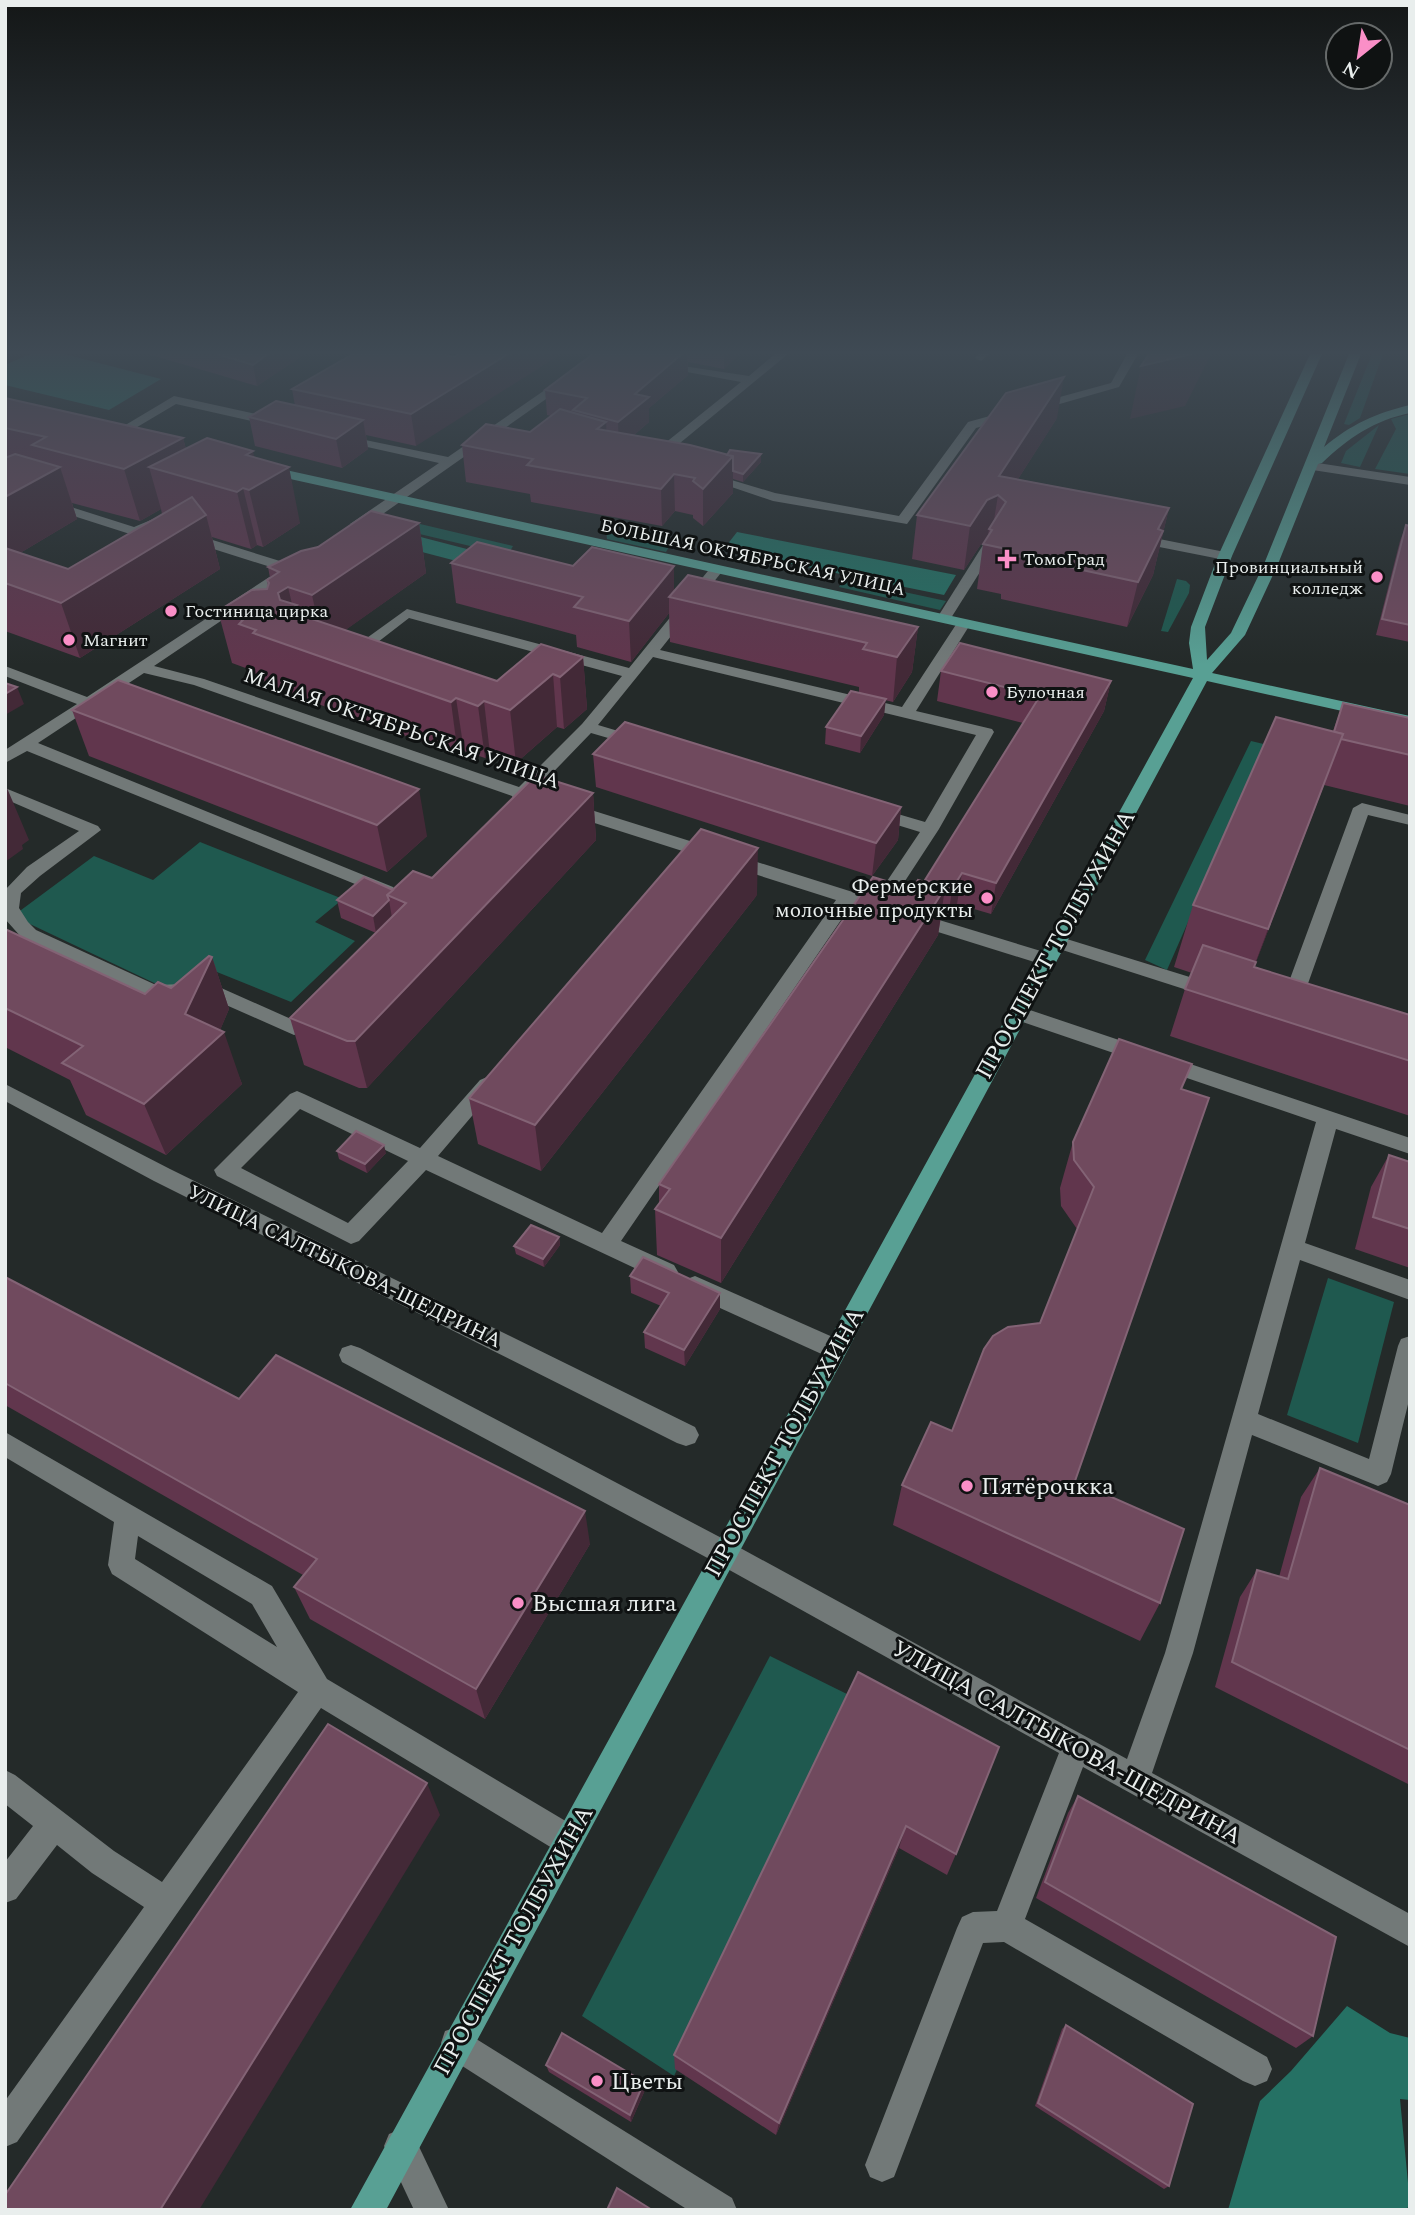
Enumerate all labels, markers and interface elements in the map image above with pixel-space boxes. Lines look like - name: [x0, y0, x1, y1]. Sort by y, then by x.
- north arrow: [1324, 21, 1394, 91]
- text: N: [1337, 53, 1365, 86]
- street label: БОЛЬШАЯ ОКТЯБРЬСКАЯ УЛИЦА: [598, 512, 908, 603]
- place label: ТомоГрад: [1023, 546, 1105, 573]
- marker: ТомоГрад: [997, 549, 1017, 569]
- place label: Провинциальный колледж: [1215, 554, 1363, 602]
- marker: Провинциальный колледж: [1369, 569, 1385, 585]
- place label: Гостиница цирка: [185, 598, 328, 625]
- marker: Гостиница цирка: [163, 603, 179, 619]
- place label: Магнит: [83, 627, 148, 654]
- marker: Магнит: [61, 632, 77, 648]
- street label: МАЛАЯ ОКТЯБРЬСКАЯ УЛИЦА: [239, 660, 564, 798]
- place label: Булочная: [1006, 679, 1085, 706]
- marker: Булочная: [984, 684, 1000, 700]
- street label: ПРОСПЕКТ ТОЛБУХИНА: [967, 803, 1145, 1086]
- place label: Фермерские молочные продукты: [775, 871, 973, 927]
- marker: Фермерские молочные продукты: [979, 890, 995, 906]
- street label: УЛИЦА САЛТЫКОВА-ЩЕДРИНА: [182, 1177, 507, 1357]
- street label: ПРОСПЕКТ ТОЛБУХИНА: [696, 1301, 874, 1584]
- place label: Пятёрочкка: [981, 1469, 1114, 1505]
- marker: Пятёрочкка: [959, 1478, 975, 1494]
- place label: Высшая лига: [532, 1586, 677, 1622]
- marker: Высшая лига: [510, 1595, 526, 1611]
- street label: УЛИЦА САЛТЫКОВА-ЩЕДРИНА: [885, 1631, 1248, 1855]
- street label: ПРОСПЕКТ ТОЛБУХИНА: [425, 1799, 603, 2082]
- place label: Цветы: [611, 2064, 683, 2100]
- marker: Цветы: [589, 2073, 605, 2089]

